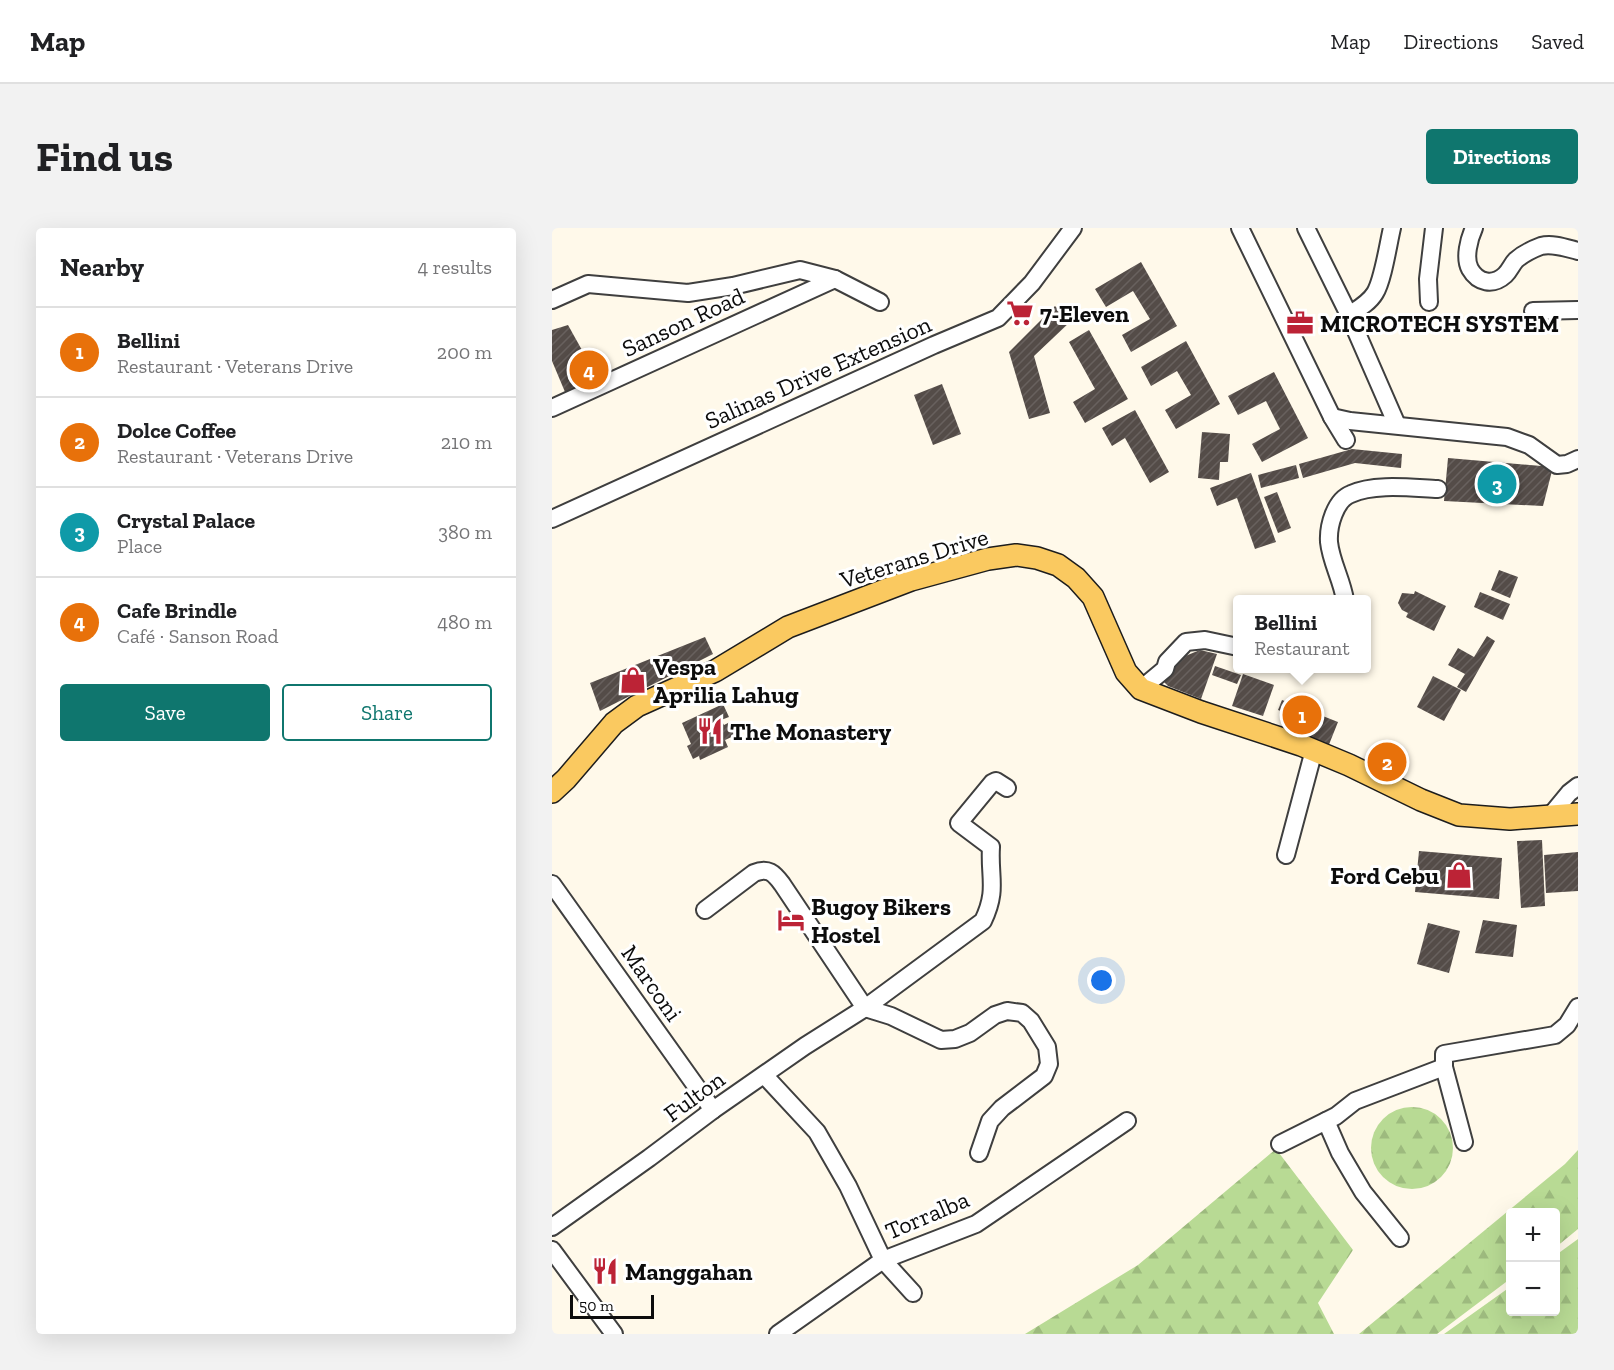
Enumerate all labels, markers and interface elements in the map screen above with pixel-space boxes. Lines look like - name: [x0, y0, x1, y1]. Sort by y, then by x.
- text: Map: [30, 25, 85, 58]
- text: Map: [1331, 29, 1371, 54]
- text: Directions: [1404, 29, 1498, 54]
- text: Saved: [1531, 29, 1584, 54]
- button: Directions: [1426, 129, 1578, 184]
- text: Find us: [36, 131, 173, 182]
- text: Nearby: [60, 251, 144, 283]
- text: 4 results: [417, 255, 492, 279]
- street label: Sanson Road: [617, 281, 749, 363]
- supermarket icon: 7-Eleven: [1005, 298, 1035, 328]
- place label: 7-Eleven: [1040, 299, 1129, 328]
- office icon: MICROTECH SYSTEM: [1285, 308, 1315, 338]
- street label: Salinas Drive Extension: [700, 309, 936, 435]
- place label: MICROTECH SYSTEM: [1320, 309, 1559, 338]
- text: Bellini: [117, 327, 180, 354]
- text: 1: [75, 340, 84, 364]
- text: 200 m: [437, 340, 492, 364]
- pin: 4: [570, 348, 609, 392]
- text: Restaurant · Veterans Drive: [117, 354, 353, 378]
- text: Dolce Coffee: [117, 417, 236, 444]
- text: 2: [74, 430, 85, 454]
- text: 210 m: [441, 430, 492, 454]
- text: Restaurant · Veterans Drive: [117, 444, 353, 468]
- pin: 3: [1478, 462, 1516, 506]
- text: Crystal Palace: [117, 507, 255, 534]
- text: 3: [74, 520, 85, 544]
- text: 380 m: [438, 520, 492, 544]
- street label: Veterans Drive: [835, 522, 992, 595]
- text: Place: [117, 534, 162, 558]
- popup: [1233, 595, 1371, 673]
- text: Cafe Brindle: [117, 597, 237, 624]
- text: Bellini: [1254, 609, 1317, 636]
- text: 4: [74, 610, 85, 634]
- text: 480 m: [437, 610, 492, 634]
- text: Café · Sanson Road: [117, 624, 278, 648]
- text: Restaurant: [1254, 636, 1350, 660]
- place label: Vespa Aprilia Lahug: [653, 652, 799, 709]
- shop icon: Vespa Aprilia Lahug: [618, 665, 648, 695]
- button: Save: [60, 684, 270, 741]
- button: Share: [282, 684, 492, 741]
- pin: 1: [1282, 692, 1322, 738]
- restaurant icon: The Monastery: [695, 716, 725, 746]
- place label: The Monastery: [730, 717, 891, 746]
- pin: 2: [1368, 740, 1406, 784]
- shop icon: Ford Cebu: [1444, 860, 1474, 890]
- place label: Ford Cebu: [1330, 861, 1439, 890]
- place label: Bugoy Bikers Hostel: [811, 892, 951, 949]
- hotel icon: Bugoy Bikers Hostel: [776, 905, 806, 935]
- street label: Marconi: [615, 939, 689, 1027]
- your location: [1087, 966, 1116, 995]
- street label: Fulton: [658, 1064, 730, 1128]
- street label: Torralba: [881, 1184, 974, 1246]
- map controls: [1506, 1208, 1560, 1316]
- button: +: [1506, 1208, 1560, 1262]
- restaurant icon: Manggahan: [590, 1256, 620, 1286]
- place label: Manggahan: [625, 1257, 753, 1286]
- button: −: [1506, 1262, 1560, 1316]
- scale bar: [570, 1292, 654, 1320]
- text: 50 m: [579, 1296, 614, 1315]

